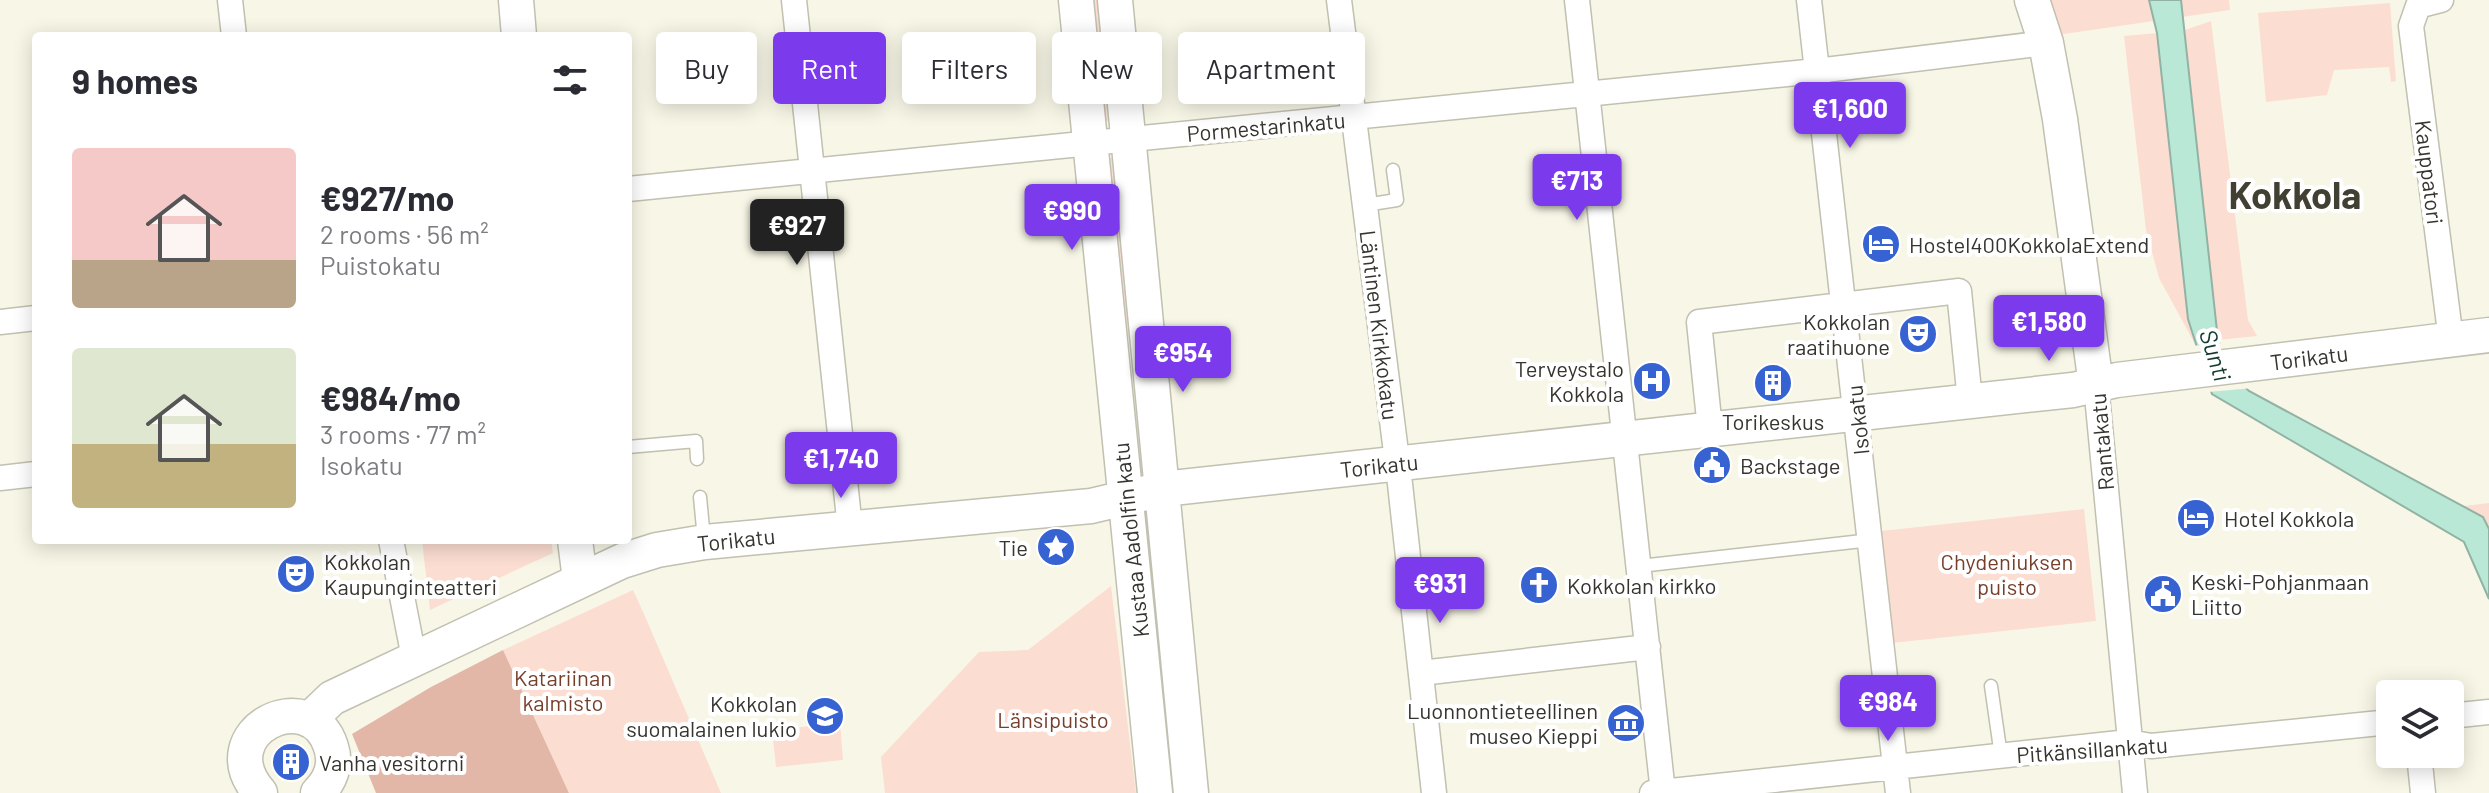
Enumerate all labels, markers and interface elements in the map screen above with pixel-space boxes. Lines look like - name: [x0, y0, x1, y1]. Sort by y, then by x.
- chip: Buy: [656, 32, 757, 104]
- chip: Rent: [773, 32, 886, 104]
- chip: Filters: [902, 32, 1036, 104]
- chip: New: [1052, 32, 1162, 104]
- chip: Apartment: [1178, 32, 1365, 104]
- icon: filters: [548, 58, 592, 102]
- text: 9 homes: [72, 60, 198, 101]
- pin: €1,600: [1785, 82, 1915, 150]
- text: €1,600: [1812, 92, 1888, 123]
- street label: Pormestarinkatu: [1186, 106, 1346, 146]
- street label: Kauppatori: [2411, 118, 2449, 226]
- pin: €713: [1530, 154, 1624, 222]
- text: €713: [1551, 164, 1603, 195]
- district label: Kokkola: [2229, 171, 2361, 217]
- text: €927/mo: [320, 177, 454, 218]
- icon: home: [136, 180, 232, 276]
- pin: €990: [1025, 184, 1119, 252]
- text: €990: [1043, 194, 1101, 225]
- pin: €927: [750, 199, 844, 267]
- text: €927: [768, 209, 826, 240]
- text: 2 rooms · 56 m²: [320, 218, 489, 249]
- hotel icon: Hostel400KokkolaExtend: [1860, 223, 1902, 265]
- street label: Läntinen Kirkkokatu: [1355, 228, 1405, 422]
- place label: Hostel400KokkolaExtend: [1909, 231, 2149, 257]
- text: Puistokatu: [320, 249, 441, 280]
- pin: €1,580: [1984, 295, 2114, 363]
- text: €1,580: [2011, 305, 2087, 336]
- place label: Kokkolan raatihuone: [1787, 308, 1890, 359]
- theatre icon: Kokkolan raatihuone: [1897, 313, 1939, 355]
- water label: Sunti: [2194, 325, 2238, 385]
- pin: €954: [1136, 326, 1230, 394]
- text: €954: [1153, 336, 1213, 367]
- street label: Torikatu: [2269, 339, 2349, 375]
- place label: Terveystalo Kokkola: [1515, 355, 1624, 406]
- hospital icon: Terveystalo Kokkola: [1631, 360, 1673, 402]
- building icon: Torikeskus: [1752, 362, 1794, 404]
- text: €984/mo: [320, 377, 461, 418]
- icon: home: [136, 380, 232, 476]
- street label: Isokatu: [1840, 384, 1874, 456]
- street label: Rantakatu: [2084, 392, 2118, 492]
- place label: Torikeskus: [1722, 408, 1824, 434]
- text: 3 rooms · 77 m²: [320, 418, 486, 449]
- pin: €1,740: [776, 432, 906, 500]
- street label: Kustaa Aadolfin katu: [1107, 441, 1153, 639]
- text: €1,740: [803, 442, 879, 473]
- public building icon: Backstage: [1691, 444, 1733, 486]
- street label: Torikatu: [1339, 448, 1419, 482]
- text: Isokatu: [320, 449, 403, 480]
- place label: Backstage: [1740, 452, 1841, 478]
- hotel icon: Hotel Kokkola: [2175, 497, 2217, 539]
- place label: Hotel Kokkola: [2224, 505, 2354, 531]
- street label: Torikatu: [696, 522, 776, 556]
- place icon: Tie: [1035, 526, 1077, 568]
- place label: Tie: [998, 534, 1028, 560]
- place label: Kokkolan Kaupunginteatteri: [324, 548, 497, 599]
- park label: Chydeniuksen puisto: [1941, 548, 2073, 599]
- theatre icon: Kokkolan Kaupunginteatteri: [275, 553, 317, 595]
- pin: €931: [1393, 557, 1487, 625]
- church icon: Kokkolan kirkko: [1518, 564, 1560, 606]
- text: €931: [1413, 567, 1467, 598]
- place label: Keski-Pohjanmaan Liitto: [2191, 568, 2369, 619]
- place label: Kokkolan kirkko: [1567, 572, 1717, 598]
- public building icon: Keski-Pohjanmaan Liitto: [2142, 573, 2184, 615]
- park label: Katariinan kalmisto: [514, 664, 612, 715]
- pin: €984: [1841, 675, 1935, 743]
- map controls: [2376, 680, 2464, 768]
- button: layers: [2376, 680, 2464, 768]
- text: €984: [1858, 685, 1918, 716]
- place label: Kokkolan suomalainen lukio: [626, 690, 797, 741]
- school or university icon: Kokkolan suomalainen lukio: [804, 695, 846, 737]
- place label: Luonnontieteellinen museo Kieppi: [1407, 697, 1598, 748]
- museum icon: Luonnontieteellinen museo Kieppi: [1605, 702, 1647, 744]
- park label: Länsipuisto: [997, 706, 1109, 732]
- street label: Pitkänsillankatu: [2015, 731, 2169, 767]
- building icon: Vanha vesitorni: [270, 741, 312, 783]
- place label: Vanha vesitorni: [319, 749, 464, 775]

